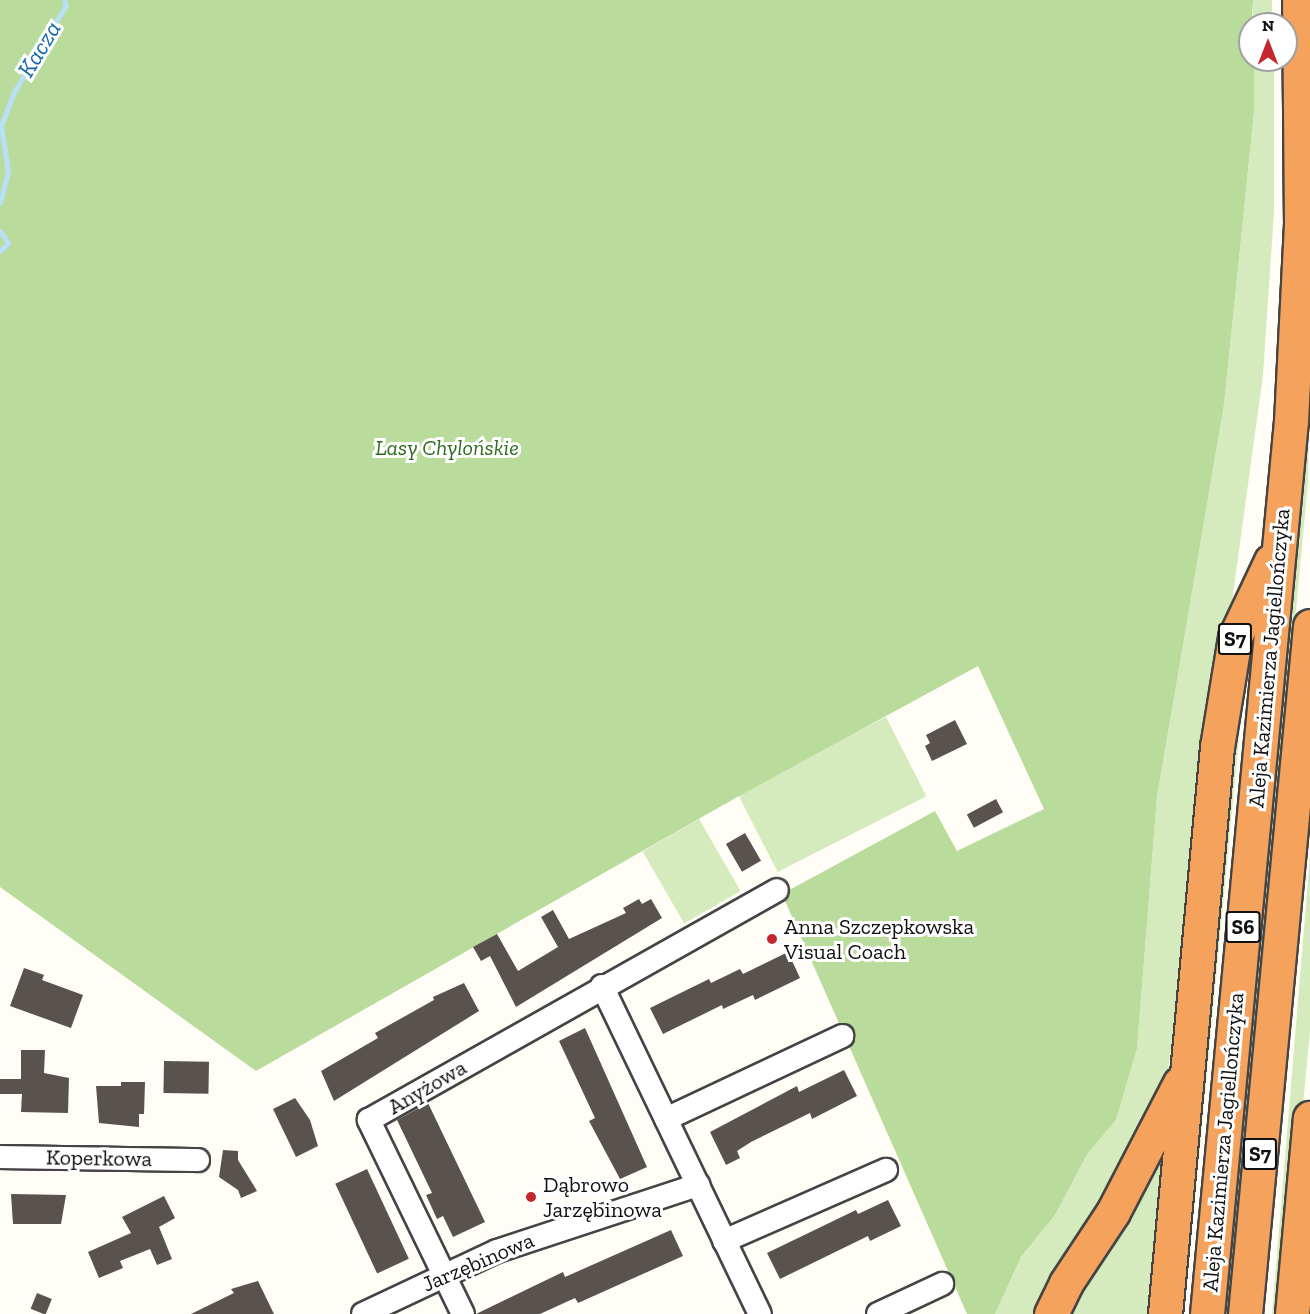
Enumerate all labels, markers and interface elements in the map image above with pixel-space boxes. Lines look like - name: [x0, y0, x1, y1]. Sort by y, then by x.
- north arrow: [1238, 12, 1298, 72]
- water label: Kacza: [11, 16, 67, 82]
- text: N: [1262, 16, 1274, 35]
- park label: Lasy Chylońskie: [375, 435, 519, 461]
- street label: Aleja Kazimierza Jagiellończyka: [1243, 507, 1295, 809]
- road number: S7: [1217, 621, 1253, 657]
- road number: S6: [1225, 909, 1261, 945]
- place label: Anna Szczepkowska Visual Coach: [784, 913, 974, 964]
- marker: Anna Szczepkowska Visual Coach: [765, 932, 779, 946]
- street label: Aleja Kazimierza Jagiellończyka: [1197, 991, 1249, 1293]
- street label: Anyżowa: [383, 1054, 471, 1120]
- road number: S7: [1242, 1136, 1278, 1172]
- street label: Koperkowa: [46, 1144, 152, 1172]
- place label: Dąbrowo Jarzębinowa: [543, 1171, 662, 1222]
- marker: Dąbrowo Jarzębinowa: [524, 1190, 538, 1204]
- street label: Jarzębinowa: [418, 1227, 538, 1297]

